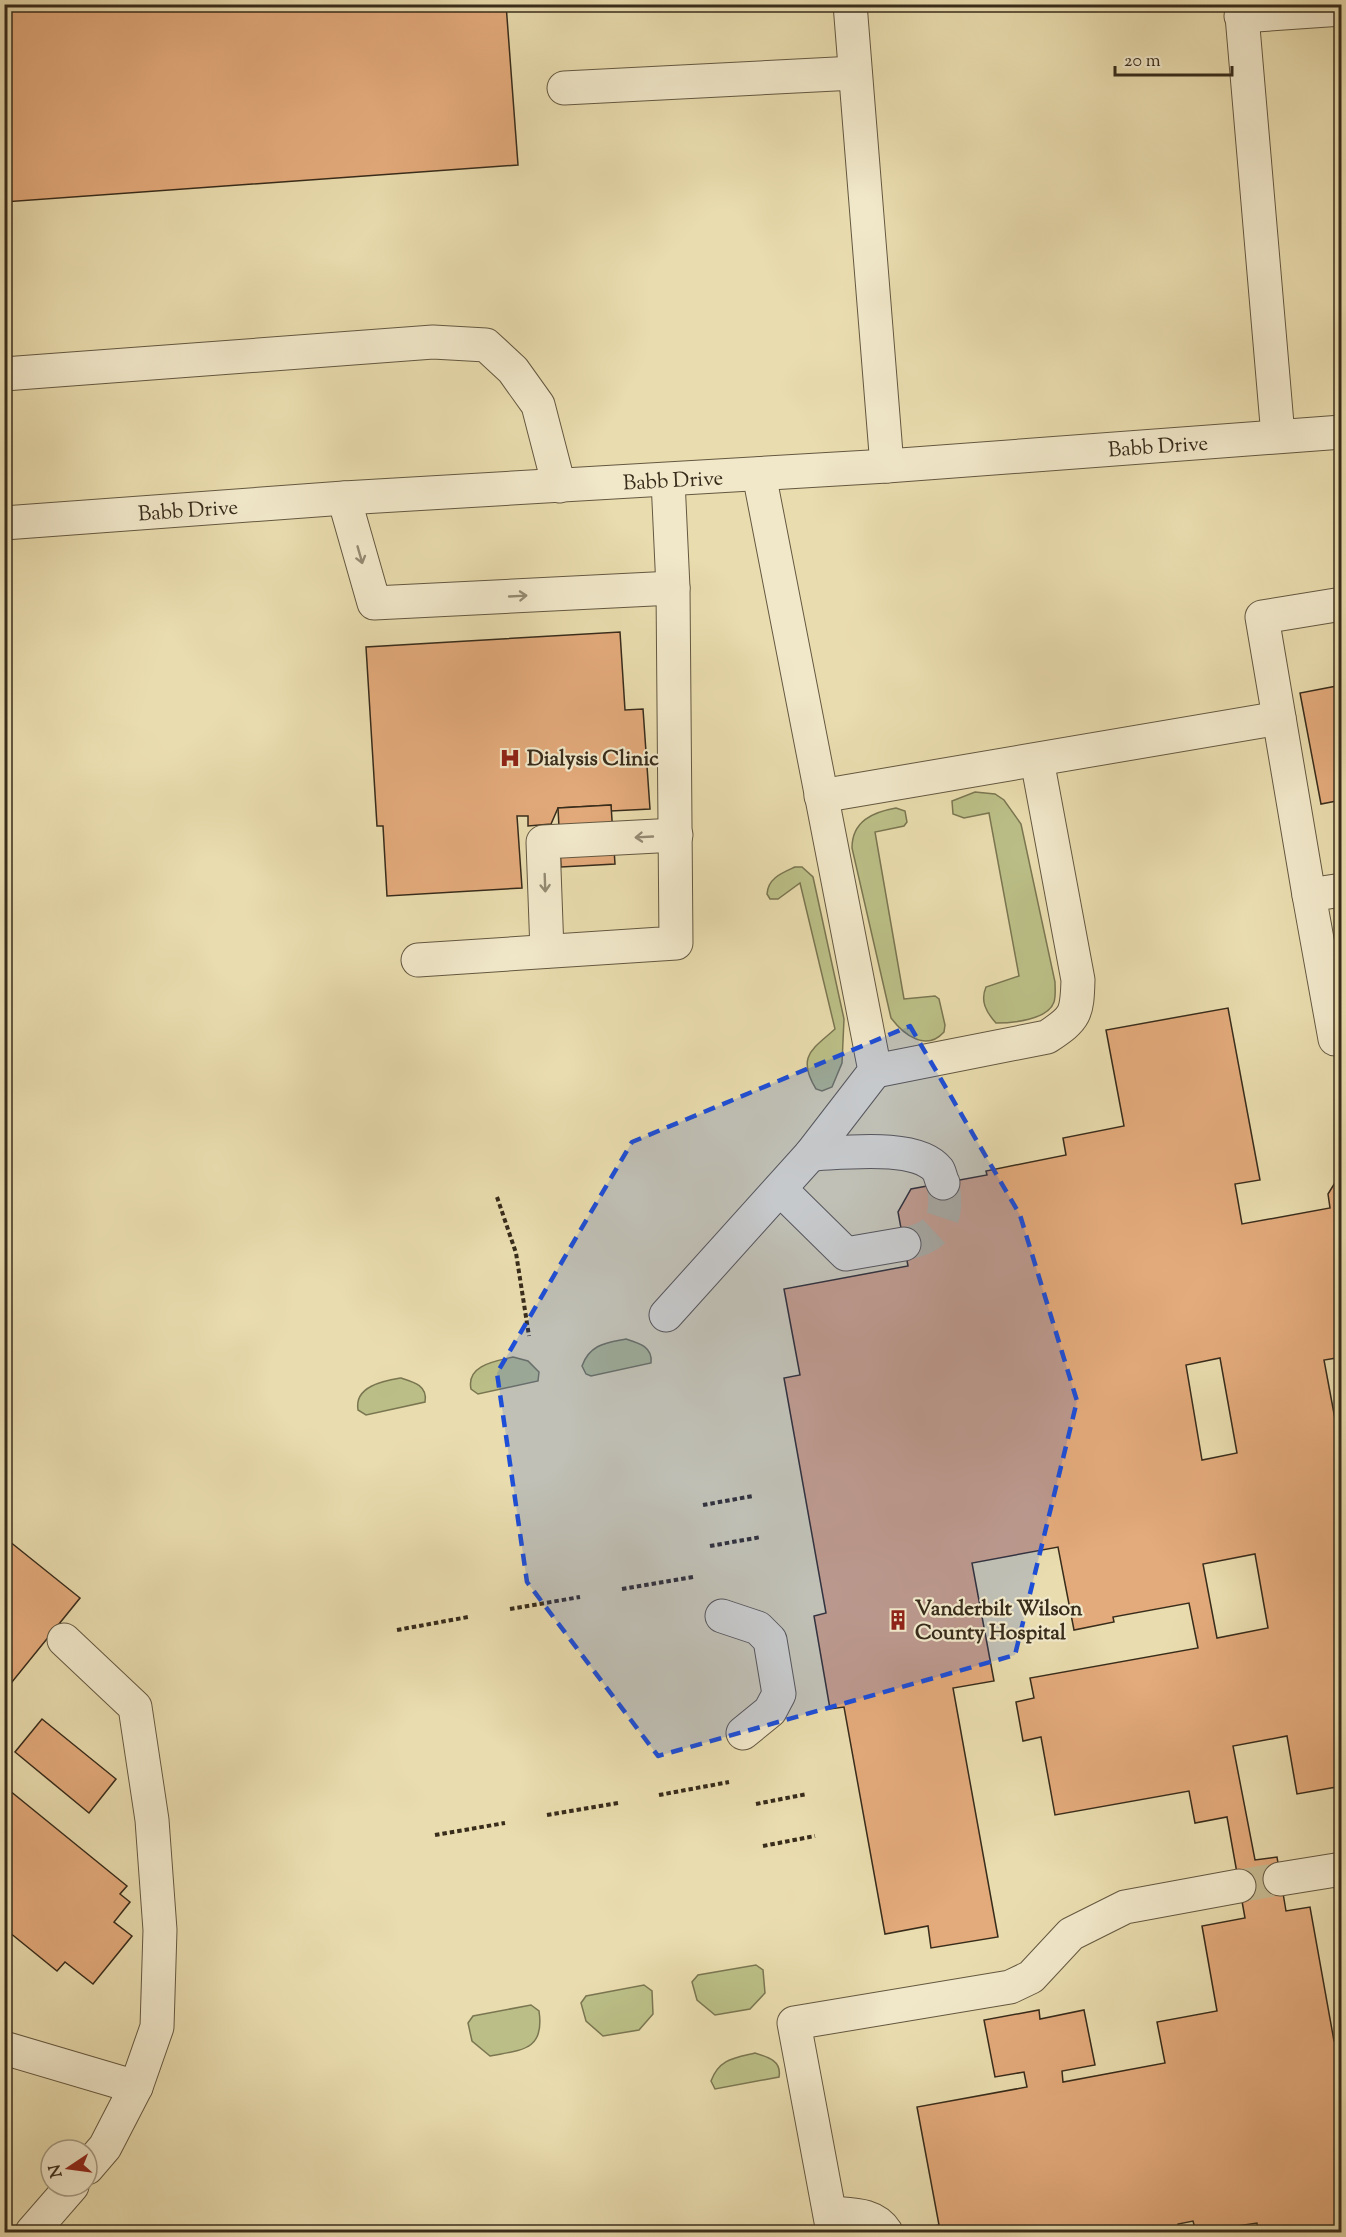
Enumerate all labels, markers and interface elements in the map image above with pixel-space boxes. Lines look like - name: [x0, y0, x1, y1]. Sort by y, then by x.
- scale bar: [1115, 39, 1232, 77]
- text: 20 m: [1124, 49, 1161, 75]
- street label: Babb Drive: [1107, 430, 1209, 466]
- street label: Babb Drive: [622, 464, 724, 500]
- street label: Babb Drive: [137, 494, 239, 530]
- one-way arrow: [355, 545, 366, 564]
- one-way arrow: [508, 590, 528, 601]
- place label: Dialysis Clinic: [527, 745, 659, 775]
- hospital icon: Dialysis Clinic: [498, 746, 522, 770]
- one-way arrow: [635, 831, 655, 842]
- one-way arrow: [539, 873, 550, 893]
- place label: Vanderbilt Wilson County Hospital: [915, 1595, 1083, 1649]
- building icon: Vanderbilt Wilson County Hospital: [886, 1608, 910, 1632]
- north arrow: [39, 2138, 99, 2198]
- text: N: [44, 2162, 69, 2180]

